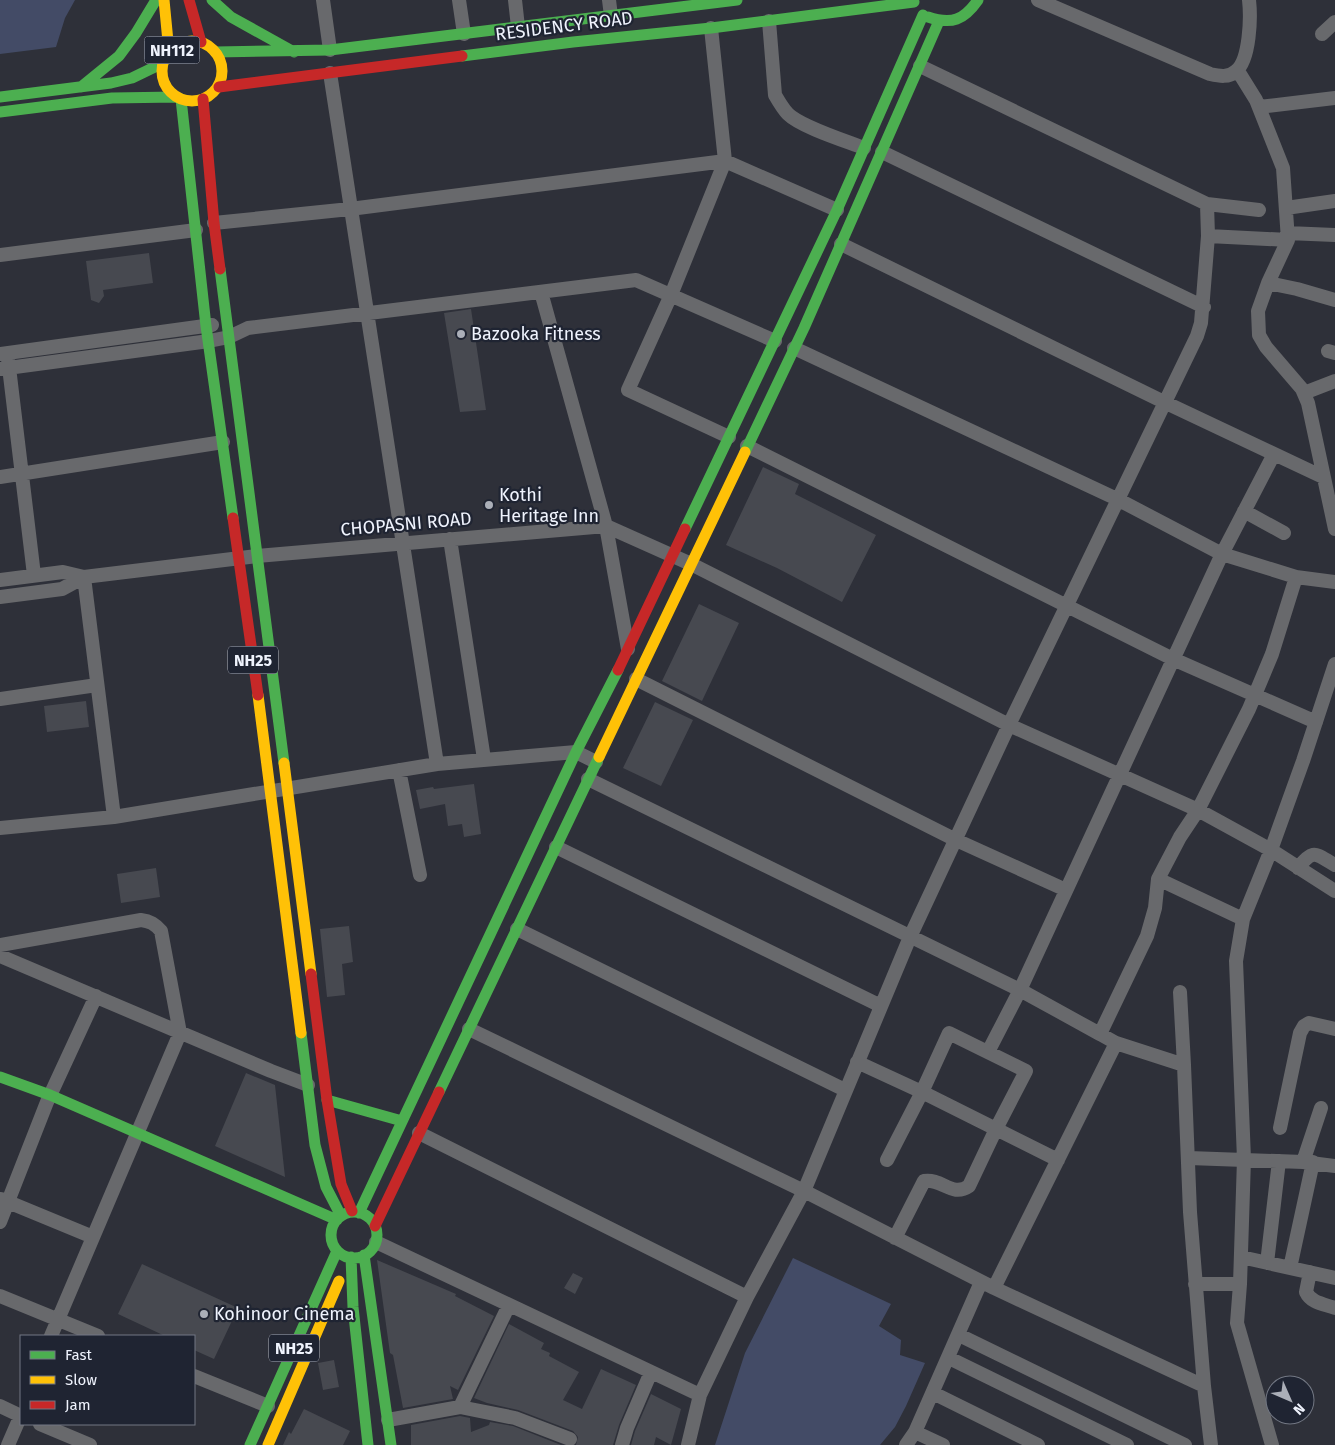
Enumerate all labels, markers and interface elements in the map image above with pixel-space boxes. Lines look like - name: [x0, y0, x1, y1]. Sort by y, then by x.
- street label: RESIDENCY ROAD: [494, 7, 634, 45]
- road number: NH112: [144, 36, 200, 64]
- place label: Bazooka Fitness: [471, 323, 601, 345]
- marker: Bazooka Fitness: [455, 328, 467, 340]
- place label: Kothi Heritage Inn: [499, 484, 599, 527]
- marker: Kothi Heritage Inn: [483, 499, 495, 511]
- street label: CHOPASNI ROAD: [340, 507, 472, 541]
- road number: NH25: [228, 646, 278, 674]
- place label: Kohinoor Cinema: [214, 1303, 355, 1325]
- marker: Kohinoor Cinema: [198, 1308, 210, 1320]
- legend: [20, 1335, 195, 1425]
- road number: NH25: [269, 1335, 319, 1362]
- text: Fast: [65, 1346, 92, 1364]
- text: Slow: [65, 1371, 97, 1389]
- north arrow: [1265, 1375, 1315, 1425]
- text: Jam: [65, 1396, 91, 1414]
- text: N: [1290, 1400, 1308, 1418]

